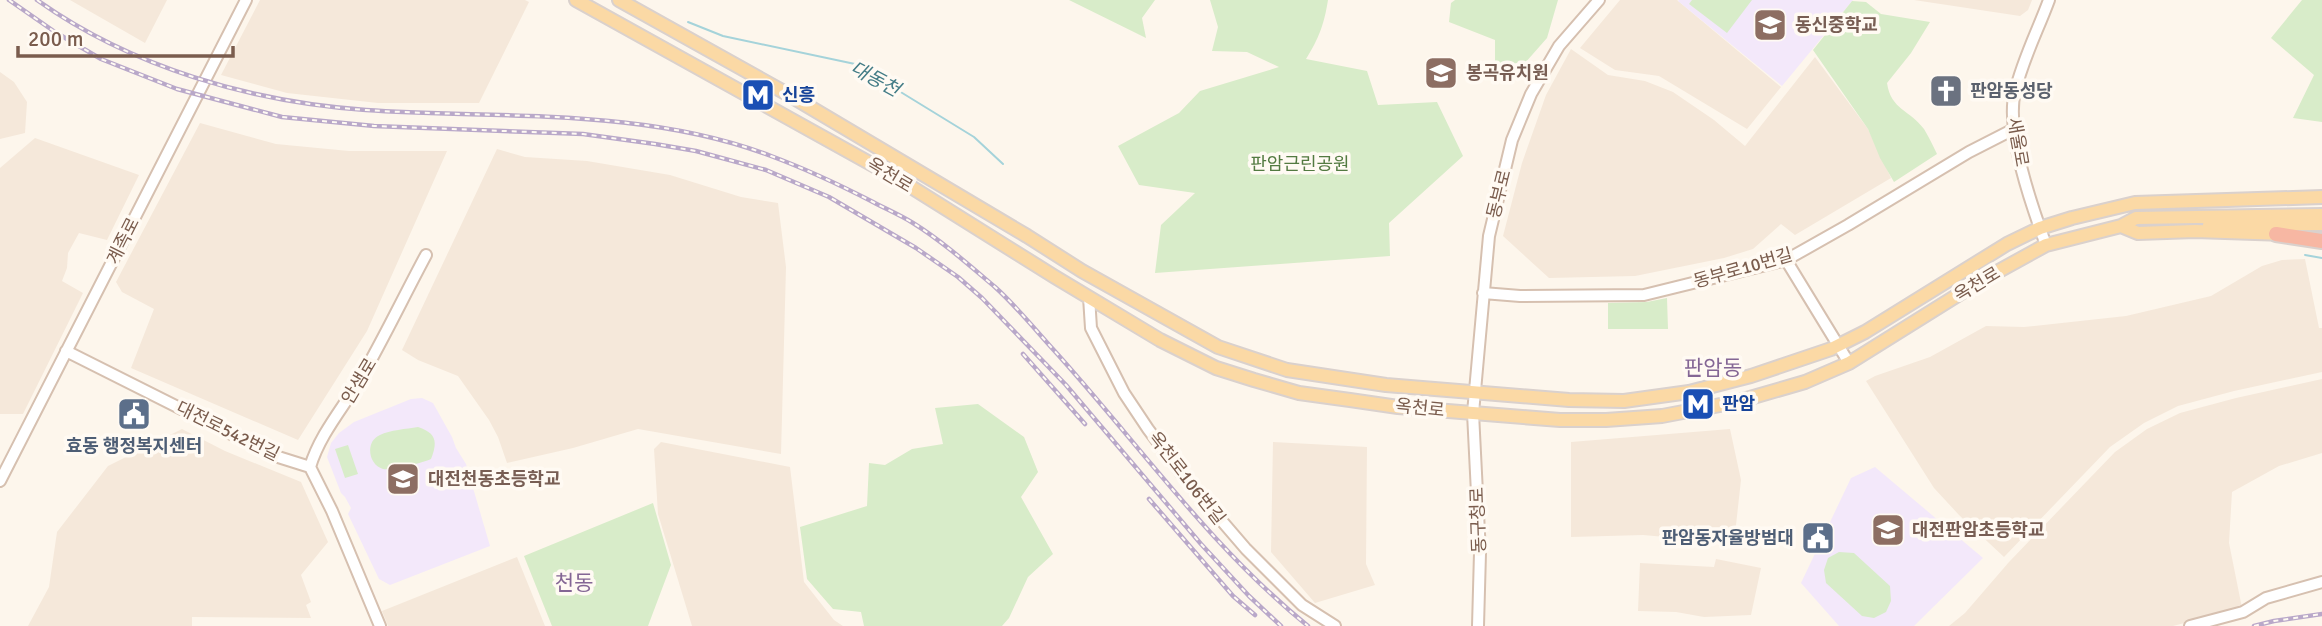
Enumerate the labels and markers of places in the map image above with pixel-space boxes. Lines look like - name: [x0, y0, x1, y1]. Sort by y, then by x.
- school or university icon: 동신중학교: [1751, 6, 1789, 44]
- place label: 동신중학교: [1795, 14, 1878, 36]
- school or university icon: 봉곡유치원: [1422, 54, 1460, 92]
- place label: 봉곡유치원: [1466, 62, 1549, 84]
- church icon: 판암동성당: [1927, 72, 1965, 110]
- metro station icon: 신흥: [739, 76, 777, 114]
- place label: 판암동성당: [1970, 80, 2053, 102]
- place label: 신흥: [782, 84, 815, 106]
- metro station icon: 판암: [1679, 385, 1717, 423]
- place label: 판암: [1722, 393, 1756, 415]
- public building icon: 효동 행정복지센터: [115, 395, 153, 433]
- place label: 효동 행정복지센터: [66, 435, 202, 457]
- school or university icon: 대전천동초등학교: [384, 460, 422, 498]
- place label: 대전천동초등학교: [428, 468, 560, 490]
- school or university icon: 대전판암초등학교: [1869, 511, 1907, 549]
- public building icon: 판암동자율방범대: [1799, 519, 1837, 557]
- place label: 대전판암초등학교: [1912, 519, 2044, 541]
- place label: 판암동자율방범대: [1662, 527, 1794, 549]

